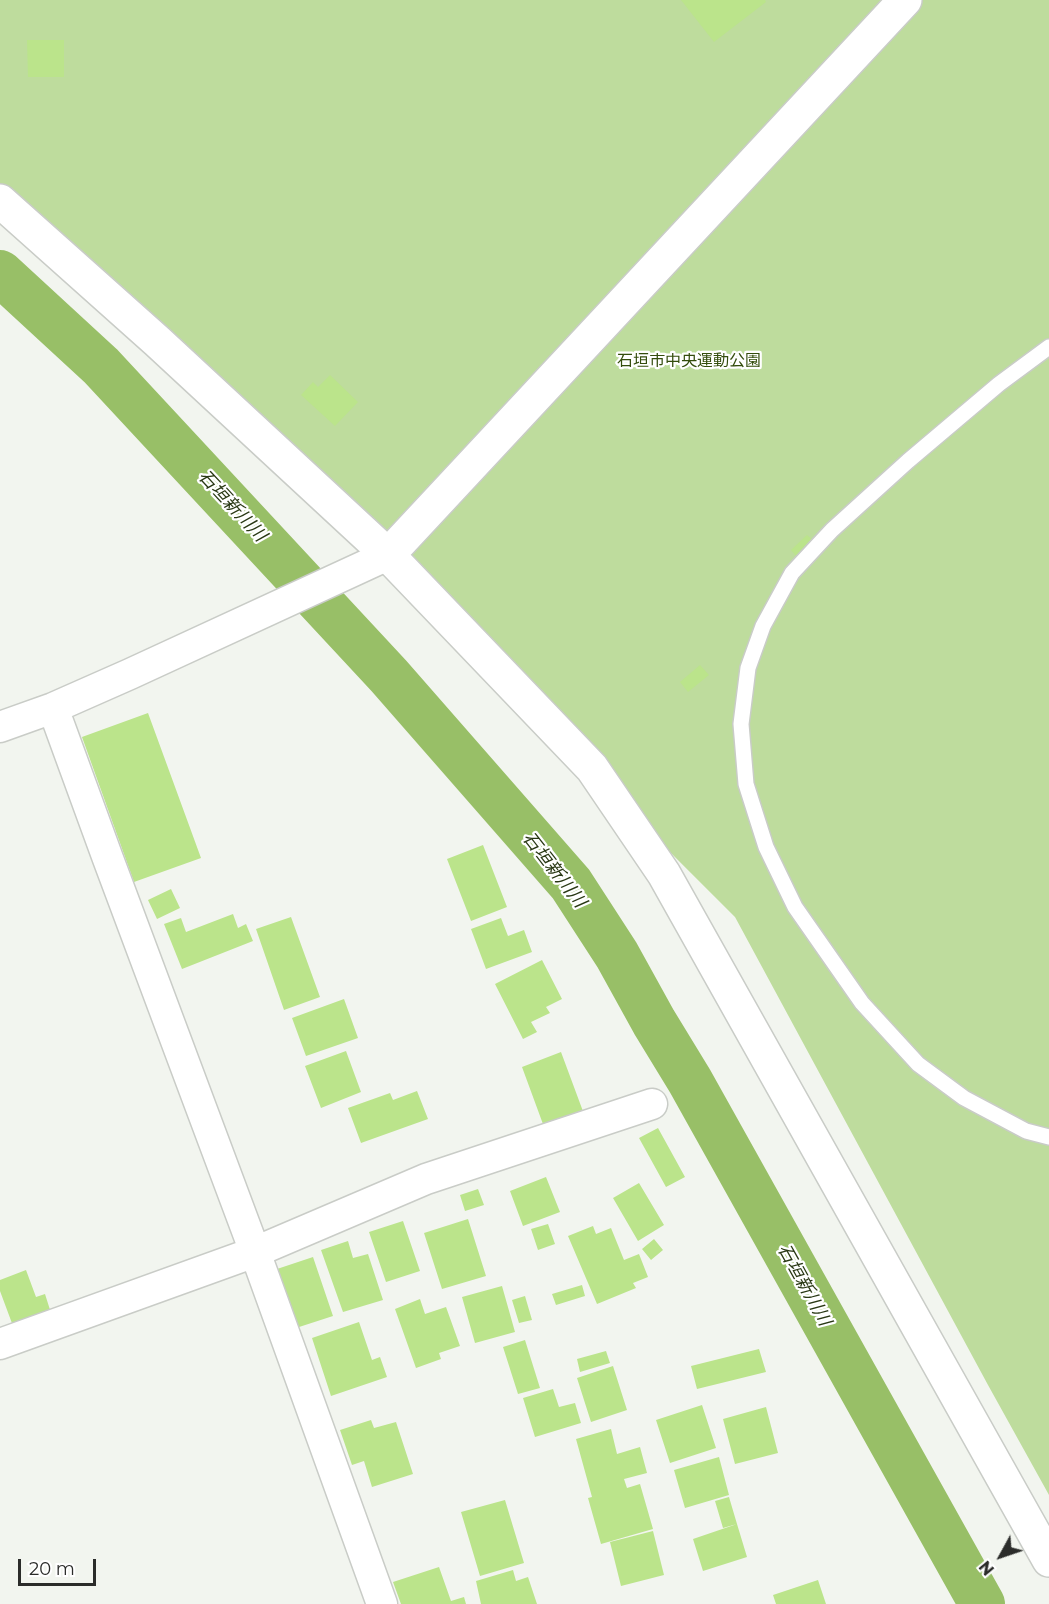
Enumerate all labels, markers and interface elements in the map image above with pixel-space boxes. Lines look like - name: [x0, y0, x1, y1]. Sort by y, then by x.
- park label: 石垣市中央運動公園: [617, 351, 761, 371]
- water label: 石垣新川川: [193, 466, 271, 546]
- water label: 石垣新川川: [518, 828, 590, 912]
- water label: 石垣新川川: [773, 1240, 835, 1330]
- north arrow: [971, 1526, 1031, 1586]
- scale bar: [21, 1547, 99, 1585]
- text: N: [975, 1557, 998, 1579]
- text: 20 m: [29, 1558, 75, 1580]

